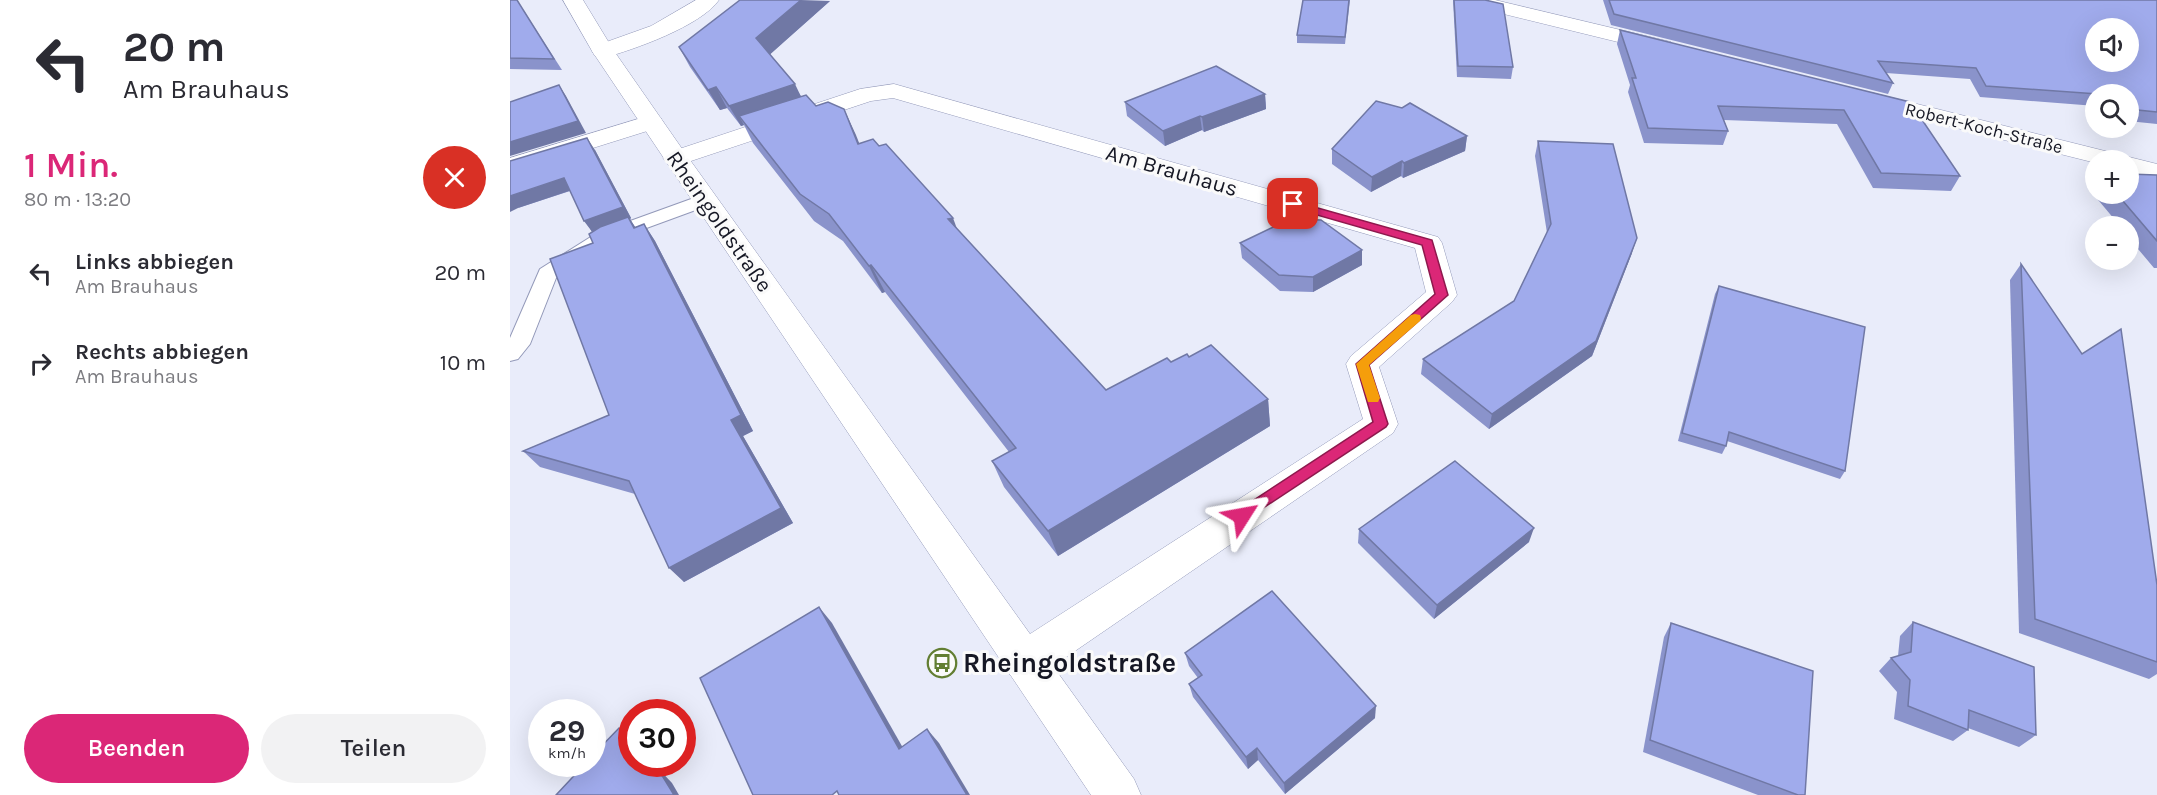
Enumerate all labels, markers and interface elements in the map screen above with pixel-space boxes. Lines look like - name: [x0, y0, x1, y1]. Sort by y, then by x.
- map controls: [2085, 18, 2139, 270]
- button: sound: [2085, 18, 2139, 72]
- text: 20 m: [123, 22, 225, 72]
- icon: left: [24, 24, 102, 102]
- text: Am Brauhaus: [123, 73, 290, 105]
- button: search: [2085, 84, 2139, 138]
- street label: Robert-Koch-Straße: [1903, 98, 2065, 158]
- street label: Am Brauhaus: [1103, 140, 1241, 202]
- text: 1 Min.: [24, 144, 118, 186]
- button: close: [423, 146, 486, 209]
- street label: Rheingoldstraße: [661, 146, 777, 297]
- button: +: [2085, 150, 2139, 204]
- pin: [1267, 178, 1318, 229]
- icon: arrive: [1276, 187, 1309, 220]
- text: 80 m · 13:20: [24, 188, 131, 211]
- button: −: [2085, 216, 2139, 270]
- text: Links abbiegen: [75, 249, 234, 275]
- icon: left: [24, 257, 57, 290]
- text: 20 m: [434, 260, 486, 286]
- text: Am Brauhaus: [75, 275, 198, 298]
- text: Rechts abbiegen: [75, 339, 249, 365]
- icon: right: [24, 347, 57, 380]
- text: 10 m: [440, 350, 486, 376]
- text: Am Brauhaus: [75, 365, 198, 388]
- position arrow: [1210, 484, 1274, 548]
- bus stop icon: Rheingoldstraße: [926, 647, 958, 679]
- place label: Rheingoldstraße: [963, 647, 1176, 679]
- speed limit sign: 30: [618, 699, 696, 777]
- text: 29: [549, 713, 585, 749]
- button: Beenden: [24, 714, 249, 783]
- button: Teilen: [261, 714, 486, 783]
- text: km/h: [548, 744, 586, 762]

